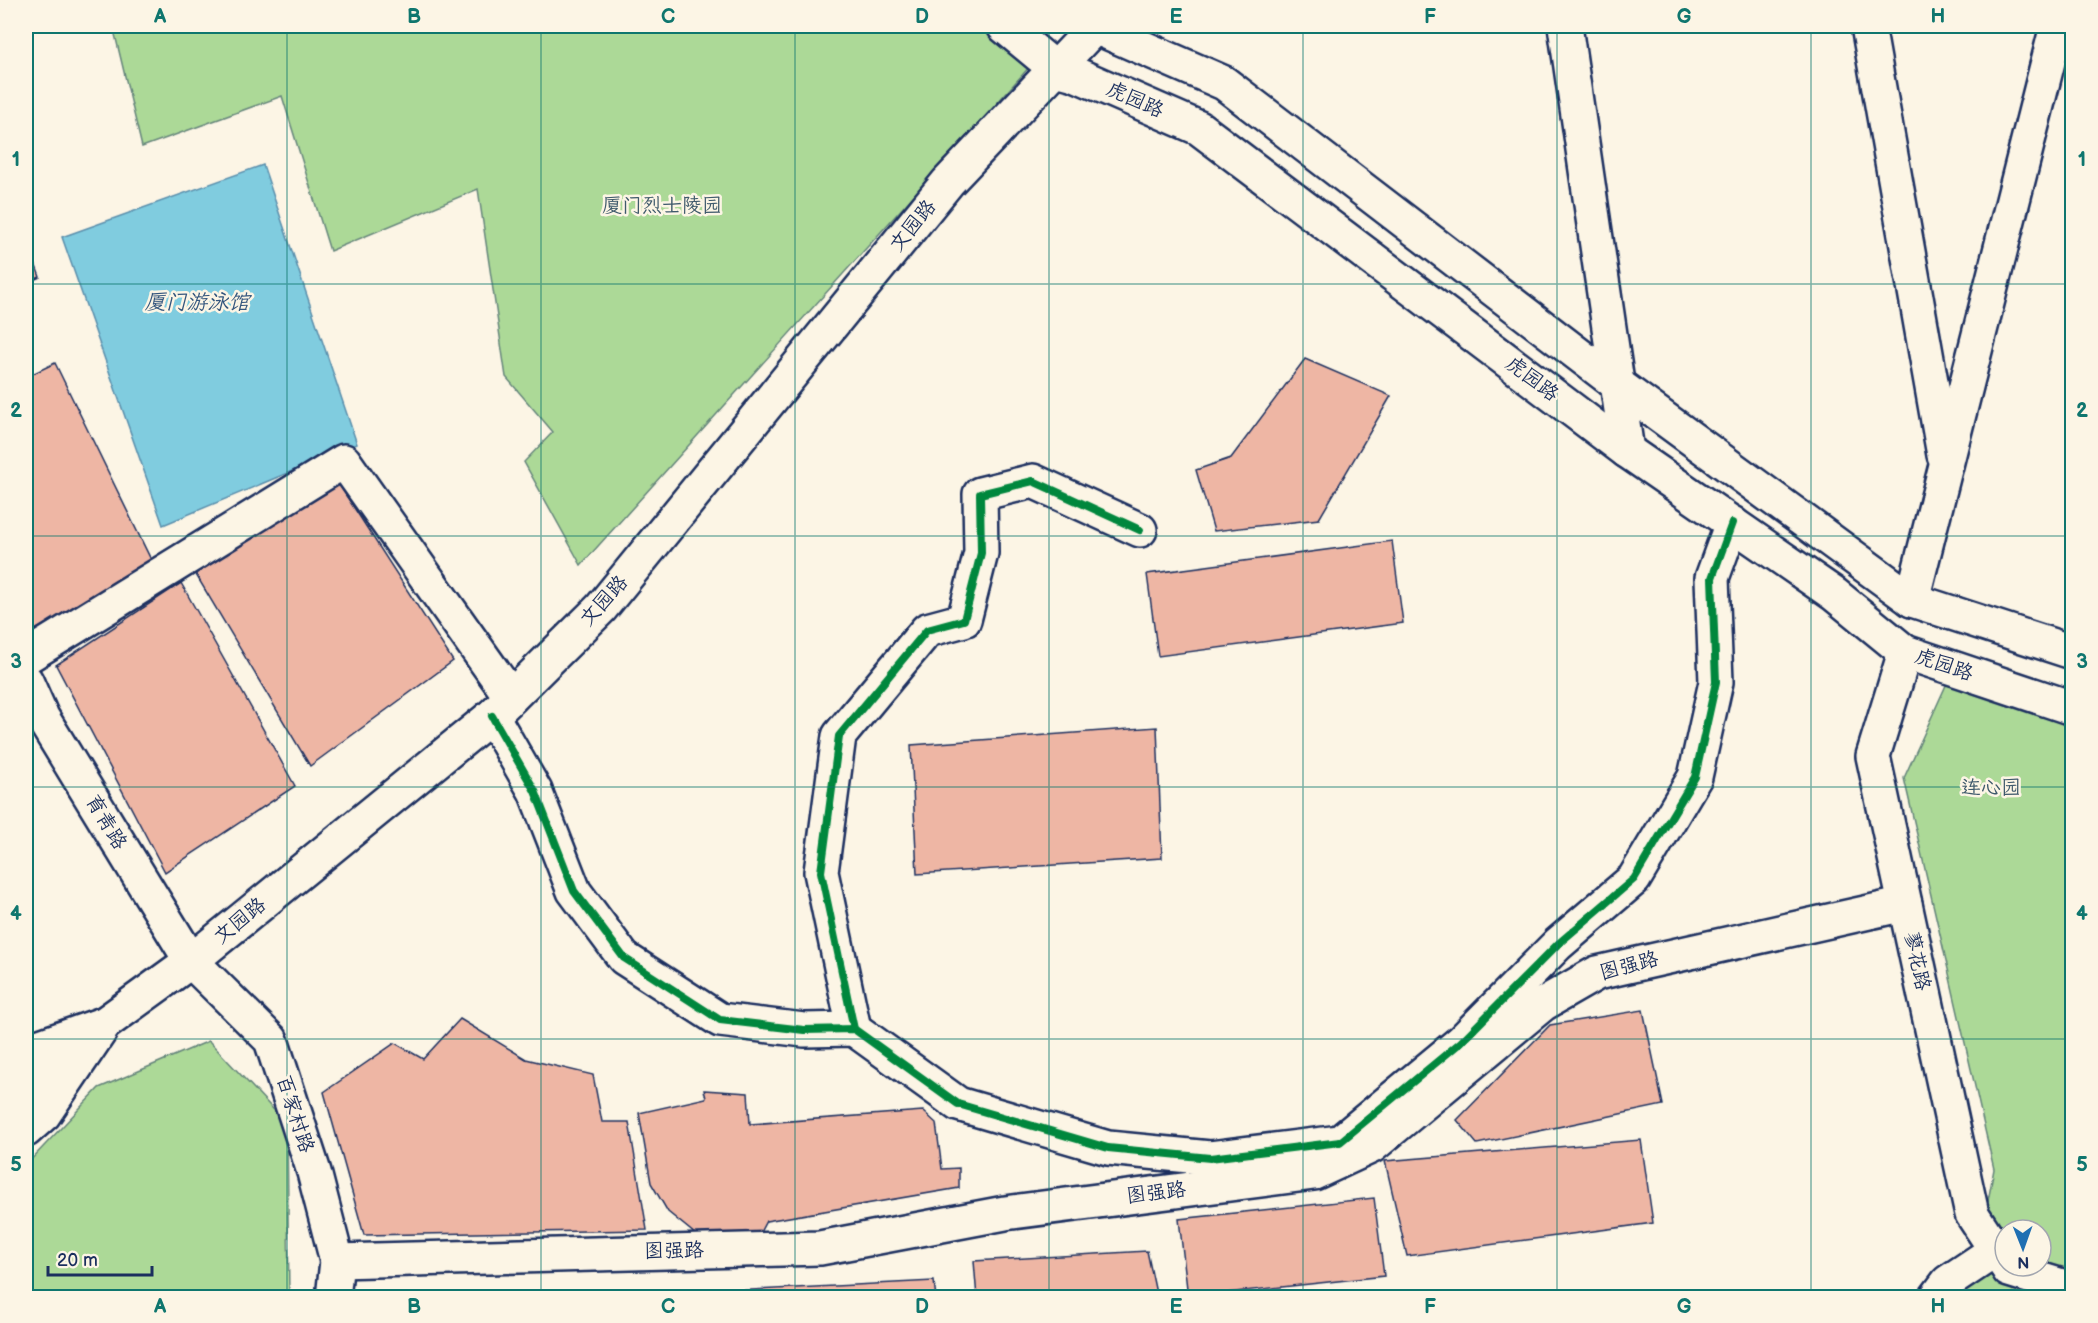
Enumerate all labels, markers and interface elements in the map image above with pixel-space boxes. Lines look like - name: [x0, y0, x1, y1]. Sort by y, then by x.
- text: A: [153, 5, 167, 29]
- text: B: [407, 5, 421, 29]
- text: C: [661, 5, 675, 29]
- text: D: [915, 5, 929, 29]
- text: E: [1170, 5, 1183, 29]
- text: F: [1424, 5, 1436, 29]
- text: G: [1677, 5, 1692, 29]
- text: H: [1931, 5, 1945, 29]
- street label: 虎园路: [1103, 77, 1168, 124]
- text: 1: [12, 148, 20, 172]
- text: 1: [2078, 148, 2086, 172]
- park label: 厦门烈士陵园: [602, 194, 722, 218]
- street label: 文园路: [885, 194, 942, 257]
- water label: 厦门游泳馆: [145, 290, 252, 315]
- street label: 虎园路: [1501, 351, 1564, 407]
- text: 2: [10, 399, 22, 423]
- text: 2: [2076, 399, 2088, 423]
- street label: 文园路: [575, 570, 634, 631]
- street label: 虎园路: [1912, 644, 1977, 686]
- text: 3: [10, 650, 22, 674]
- text: 3: [2076, 650, 2088, 674]
- park label: 连心园: [1961, 776, 2021, 800]
- street label: 育青路: [80, 790, 132, 855]
- street label: 文园路: [209, 892, 272, 949]
- text: 4: [10, 902, 22, 926]
- text: 4: [2076, 902, 2088, 926]
- street label: 蓼花路: [1899, 929, 1935, 994]
- street label: 图强路: [1597, 946, 1662, 985]
- street label: 百家村路: [271, 1072, 319, 1157]
- text: 5: [10, 1153, 22, 1177]
- text: 5: [2076, 1153, 2088, 1177]
- street label: 图强路: [1125, 1177, 1188, 1209]
- north arrow: [1993, 1218, 2053, 1278]
- street label: 图强路: [644, 1238, 705, 1264]
- scale bar: [48, 1239, 152, 1277]
- text: 20 m: [57, 1250, 98, 1271]
- text: N: [2017, 1252, 2029, 1271]
- text: A: [153, 1295, 167, 1319]
- text: B: [407, 1295, 421, 1319]
- text: C: [661, 1295, 675, 1319]
- text: D: [915, 1295, 929, 1319]
- text: E: [1170, 1295, 1183, 1319]
- text: F: [1424, 1295, 1436, 1319]
- text: G: [1677, 1295, 1692, 1319]
- text: H: [1931, 1295, 1945, 1319]

